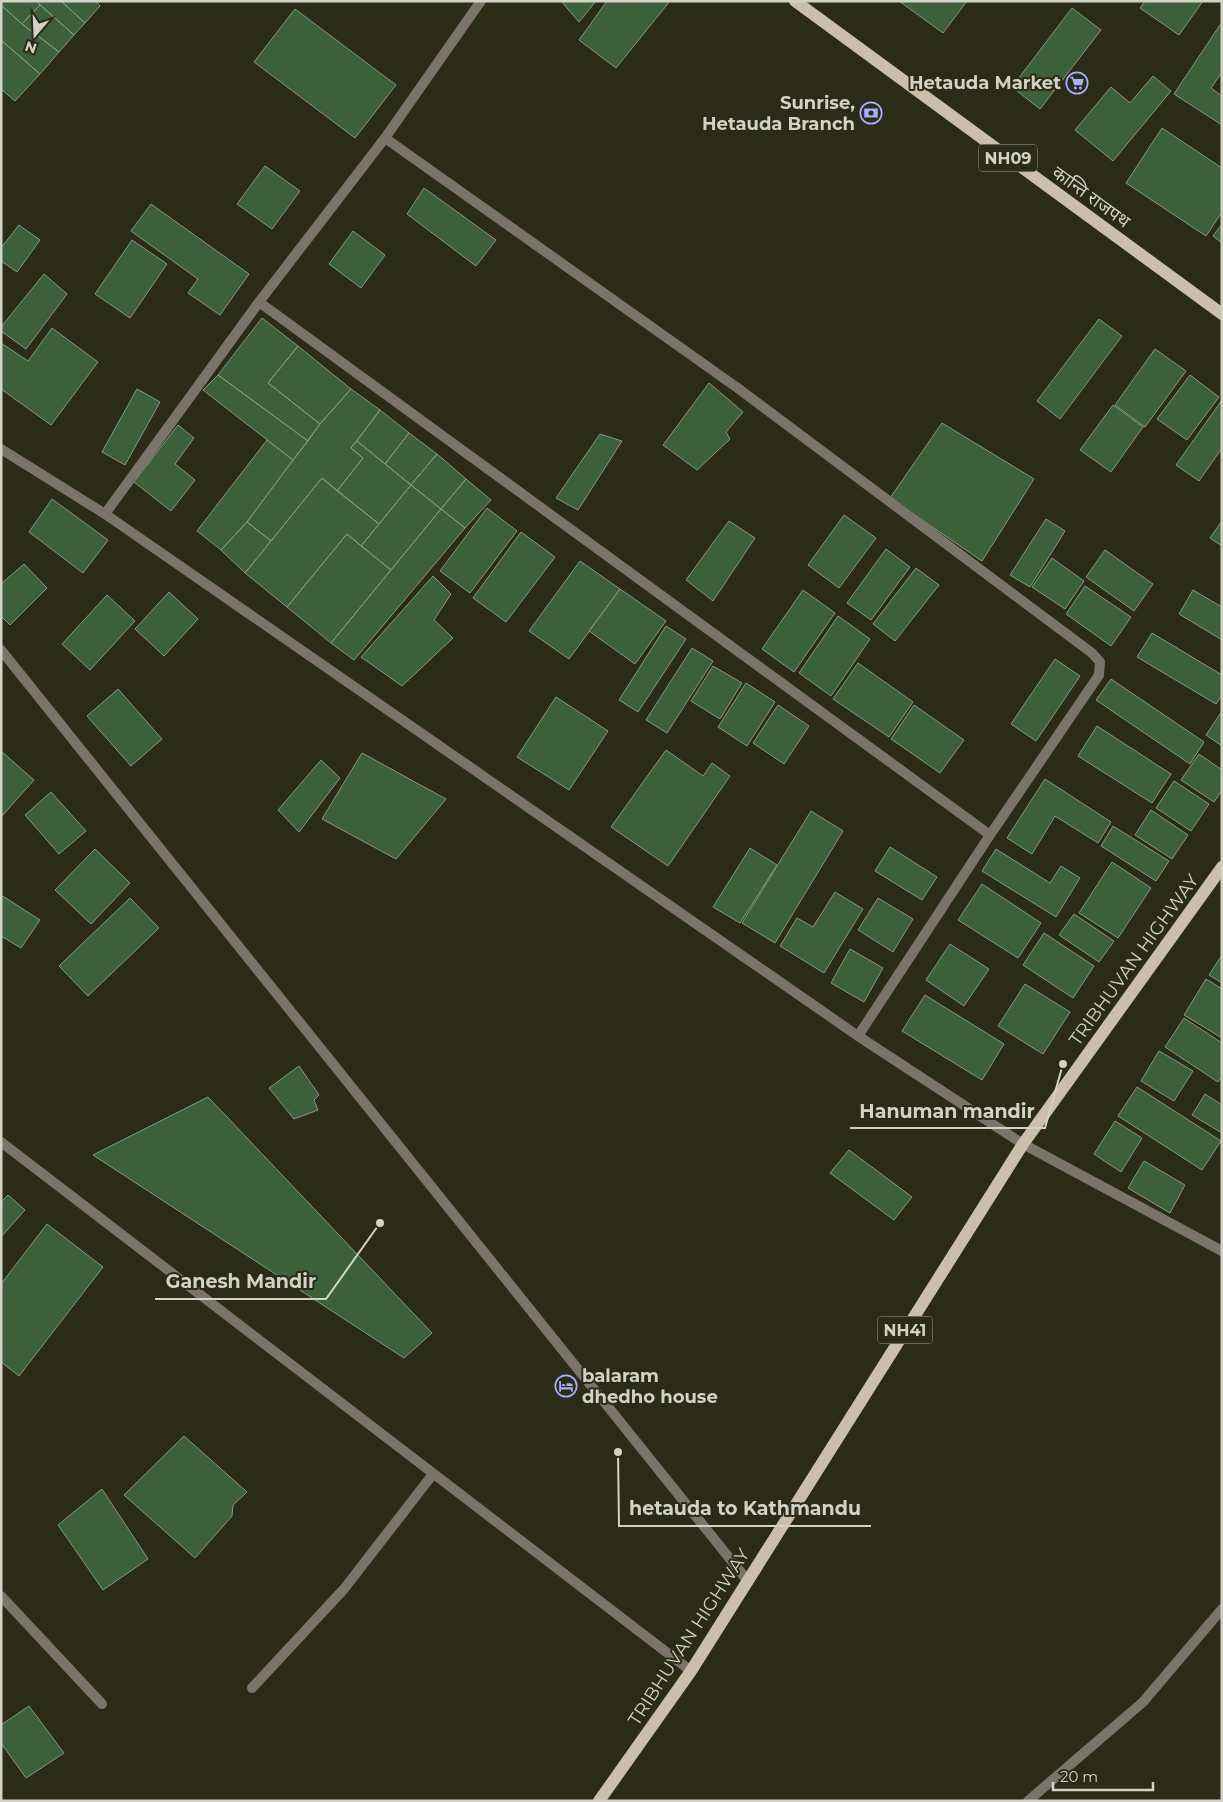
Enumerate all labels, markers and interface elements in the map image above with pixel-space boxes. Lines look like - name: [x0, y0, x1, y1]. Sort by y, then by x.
- north arrow: [10, 10, 60, 60]
- text: N: [22, 37, 39, 58]
- supermarket icon: Hetauda Market: [1065, 71, 1089, 95]
- place label: Hetauda Market: [909, 72, 1061, 94]
- place label: Sunrise, Hetauda Branch: [702, 92, 855, 135]
- bank icon: Sunrise, Hetauda Branch: [859, 101, 883, 125]
- road number: NH09: [979, 144, 1037, 172]
- street label: कान्ति राजपथ: [1048, 161, 1135, 233]
- street label: TRIBHUVAN HIGHWAY: [1064, 870, 1204, 1050]
- callout: Hanuman mandir: [850, 1094, 1045, 1128]
- text: Hanuman mandir: [859, 1100, 1035, 1123]
- callout: Ganesh Mandir: [155, 1265, 326, 1299]
- text: Ganesh Mandir: [166, 1270, 316, 1293]
- road number: NH41: [878, 1316, 932, 1344]
- place label: balaram dhedho house: [582, 1365, 718, 1408]
- hotel icon: balaram dhedho house: [554, 1374, 578, 1398]
- callout: hetauda to Kathmandu: [619, 1492, 871, 1526]
- text: hetauda to Kathmandu: [629, 1497, 861, 1520]
- street label: TRIBHUVAN HIGHWAY: [624, 1544, 755, 1730]
- scale bar: [1053, 1760, 1153, 1792]
- text: 20 m: [1060, 1767, 1098, 1786]

